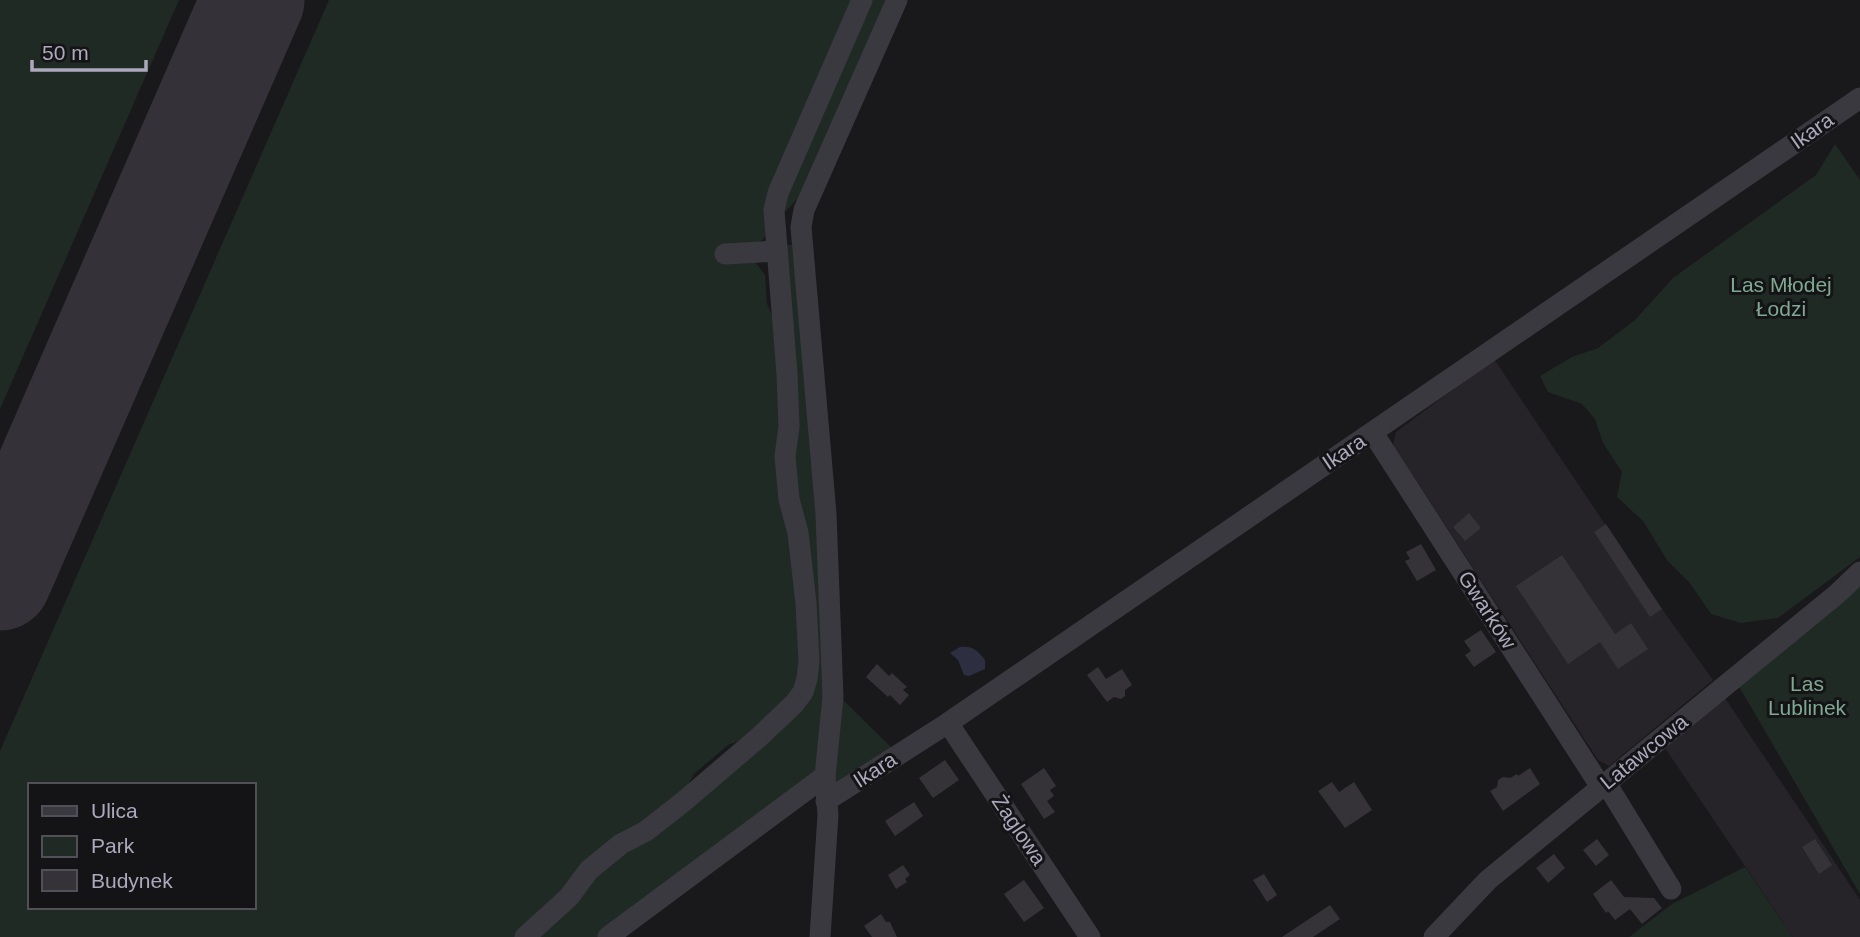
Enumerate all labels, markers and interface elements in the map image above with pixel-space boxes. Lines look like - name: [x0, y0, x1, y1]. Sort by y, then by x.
- scale bar: [32, 28, 145, 72]
- text: 50 m: [42, 41, 89, 64]
- street label: Ikara: [1786, 108, 1838, 153]
- park label: Las Młodej Łodzi: [1730, 273, 1832, 320]
- street label: Ikara: [1318, 429, 1370, 474]
- street label: Gwarków: [1454, 567, 1521, 653]
- park label: Las Lublinek: [1768, 672, 1847, 719]
- street label: Latawcowa: [1596, 709, 1692, 794]
- street label: Ikara: [849, 747, 901, 792]
- legend: [28, 783, 256, 909]
- street label: Żaglowa: [988, 790, 1051, 869]
- text: Ulica: [91, 799, 138, 822]
- text: Park: [91, 834, 135, 857]
- text: Budynek: [91, 869, 173, 892]

